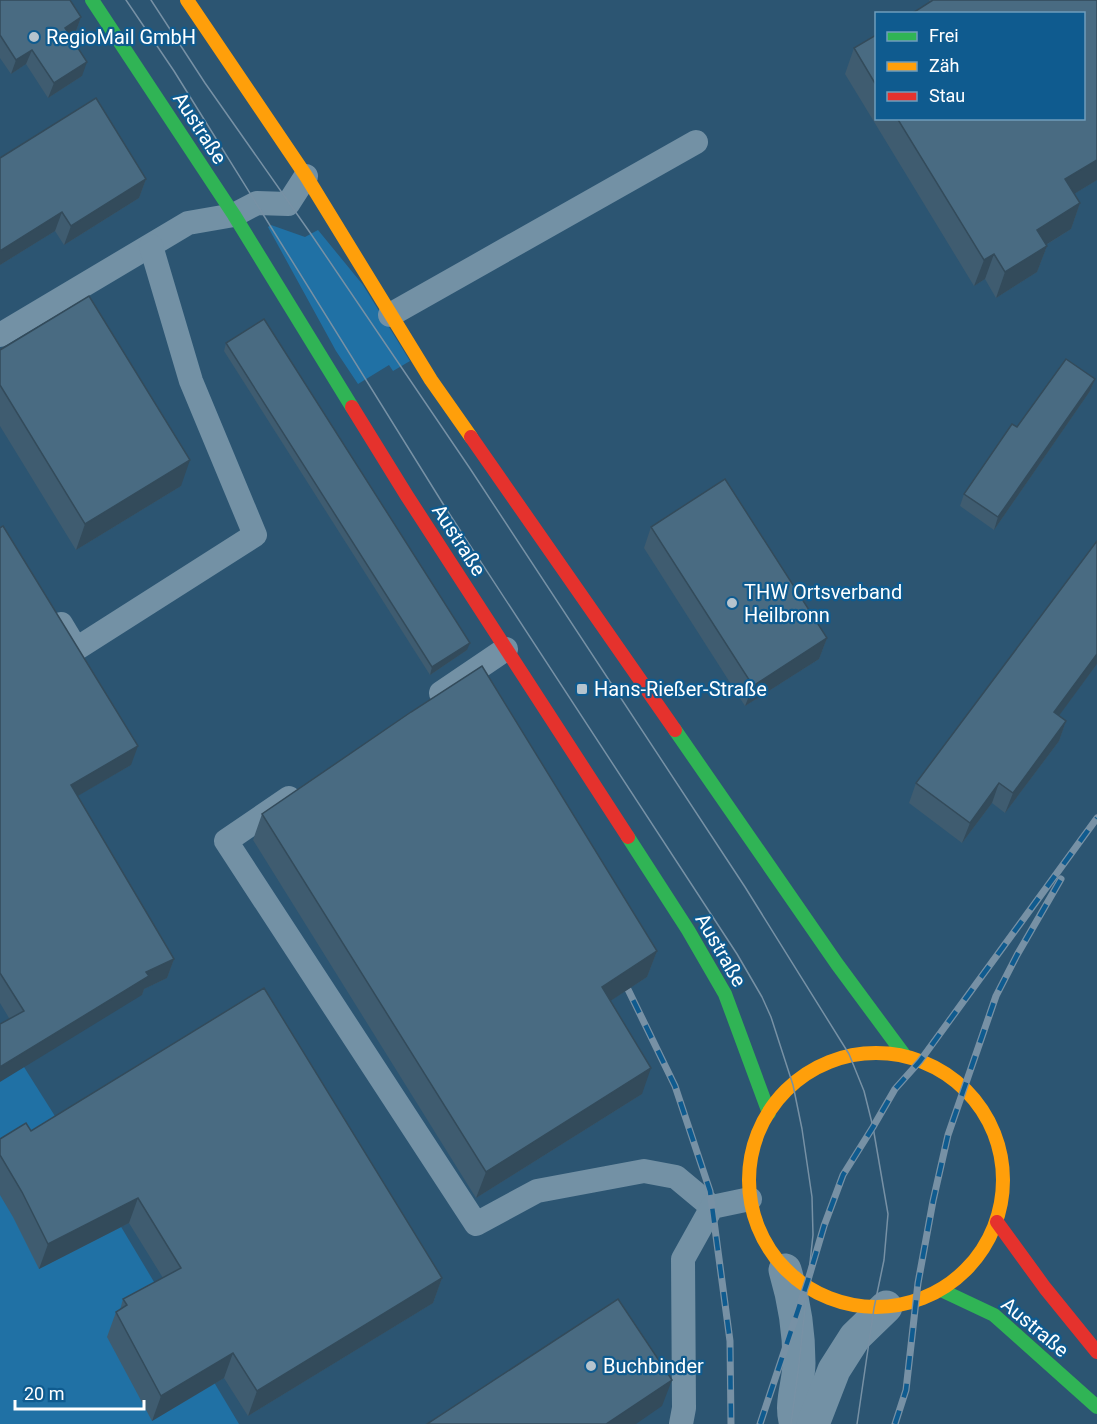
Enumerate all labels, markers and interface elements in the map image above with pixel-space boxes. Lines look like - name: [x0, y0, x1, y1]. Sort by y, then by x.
- legend: [875, 12, 1085, 120]
- place label: RegioMail GmbH: [46, 25, 196, 49]
- text: Frei: [929, 25, 959, 46]
- marker: RegioMail GmbH: [27, 30, 41, 44]
- text: Zäh: [929, 55, 960, 76]
- text: Stau: [929, 85, 965, 106]
- street label: Austraße: [168, 88, 232, 168]
- street label: Austraße: [427, 500, 491, 580]
- place label: THW Ortsverband Heilbronn: [744, 580, 902, 627]
- marker: THW Ortsverband Heilbronn: [725, 596, 739, 610]
- place label: Hans-Rießer-Straße: [594, 677, 767, 701]
- marker: Hans-Rießer-Straße: [575, 682, 589, 696]
- street label: Austraße: [690, 909, 752, 991]
- street label: Austraße: [996, 1292, 1074, 1362]
- place label: Buchbinder: [603, 1354, 704, 1378]
- marker: Buchbinder: [584, 1359, 598, 1373]
- scale bar: [15, 1373, 144, 1411]
- text: 20 m: [24, 1383, 64, 1404]

